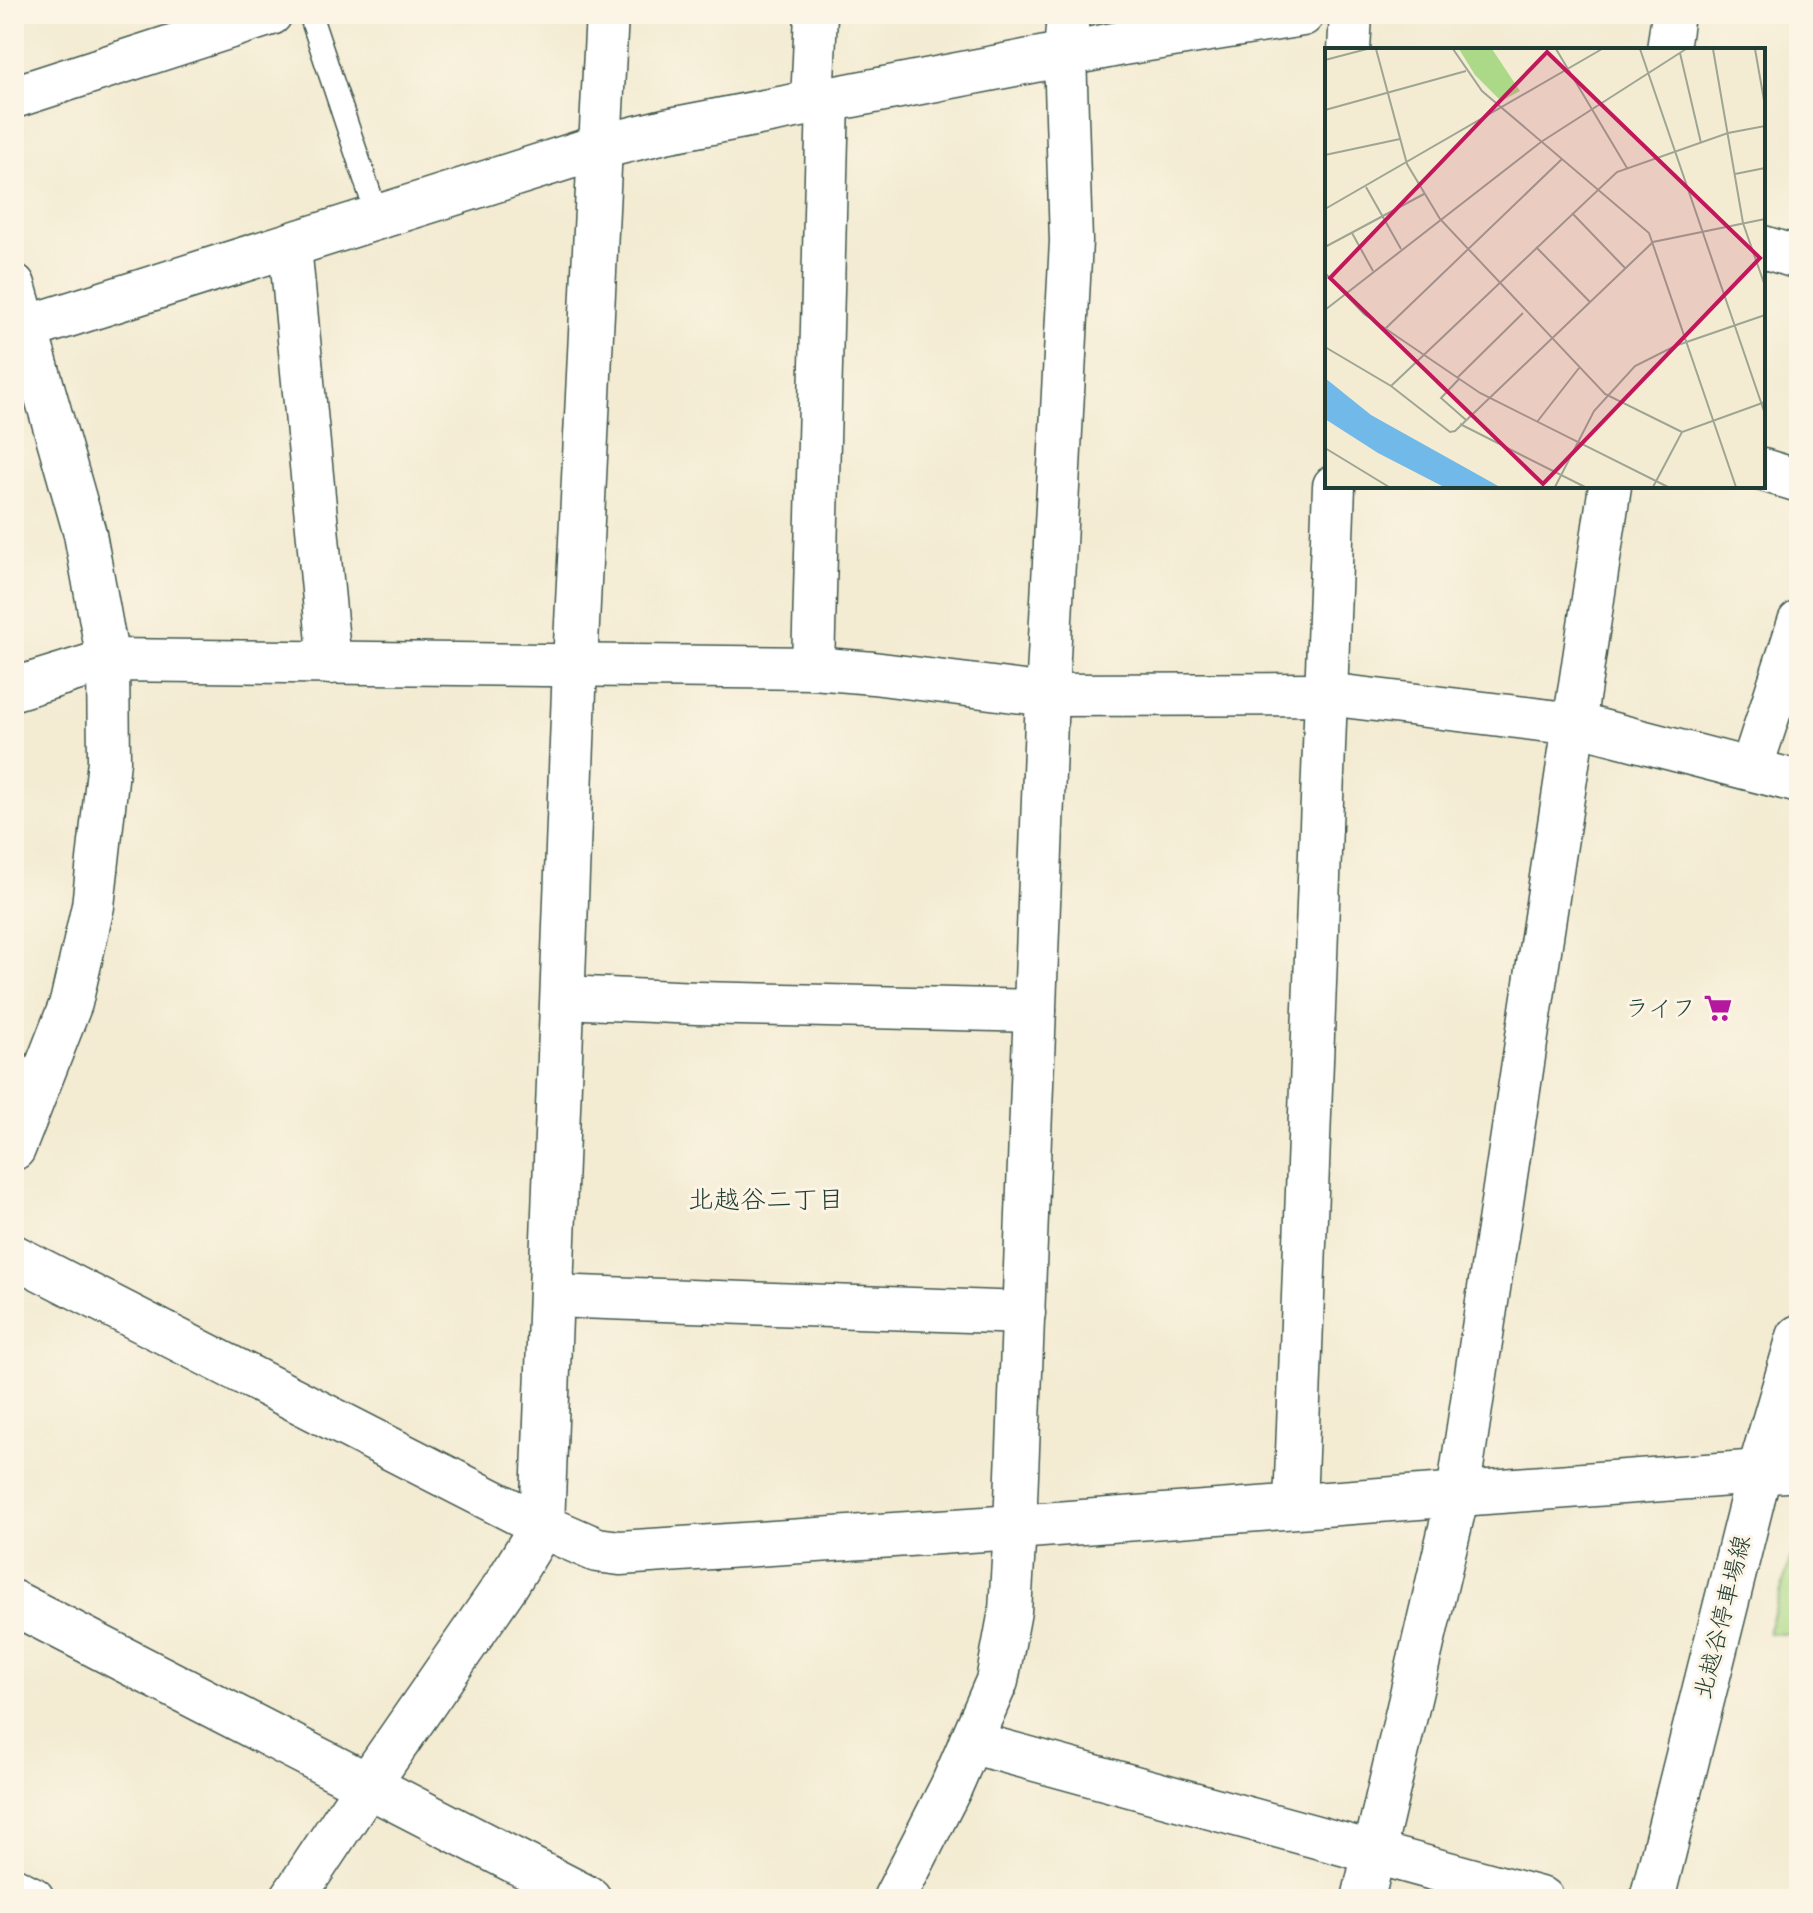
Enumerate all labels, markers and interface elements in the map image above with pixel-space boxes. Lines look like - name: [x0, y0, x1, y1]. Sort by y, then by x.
- inset map: [1325, 48, 1765, 488]
- place label: ライフ: [1625, 990, 1696, 1029]
- supermarket icon: ライフ: [1703, 993, 1733, 1023]
- district label: 北越谷二丁目: [688, 1180, 844, 1222]
- street label: 北越谷停車場線: [1684, 1531, 1763, 1704]

